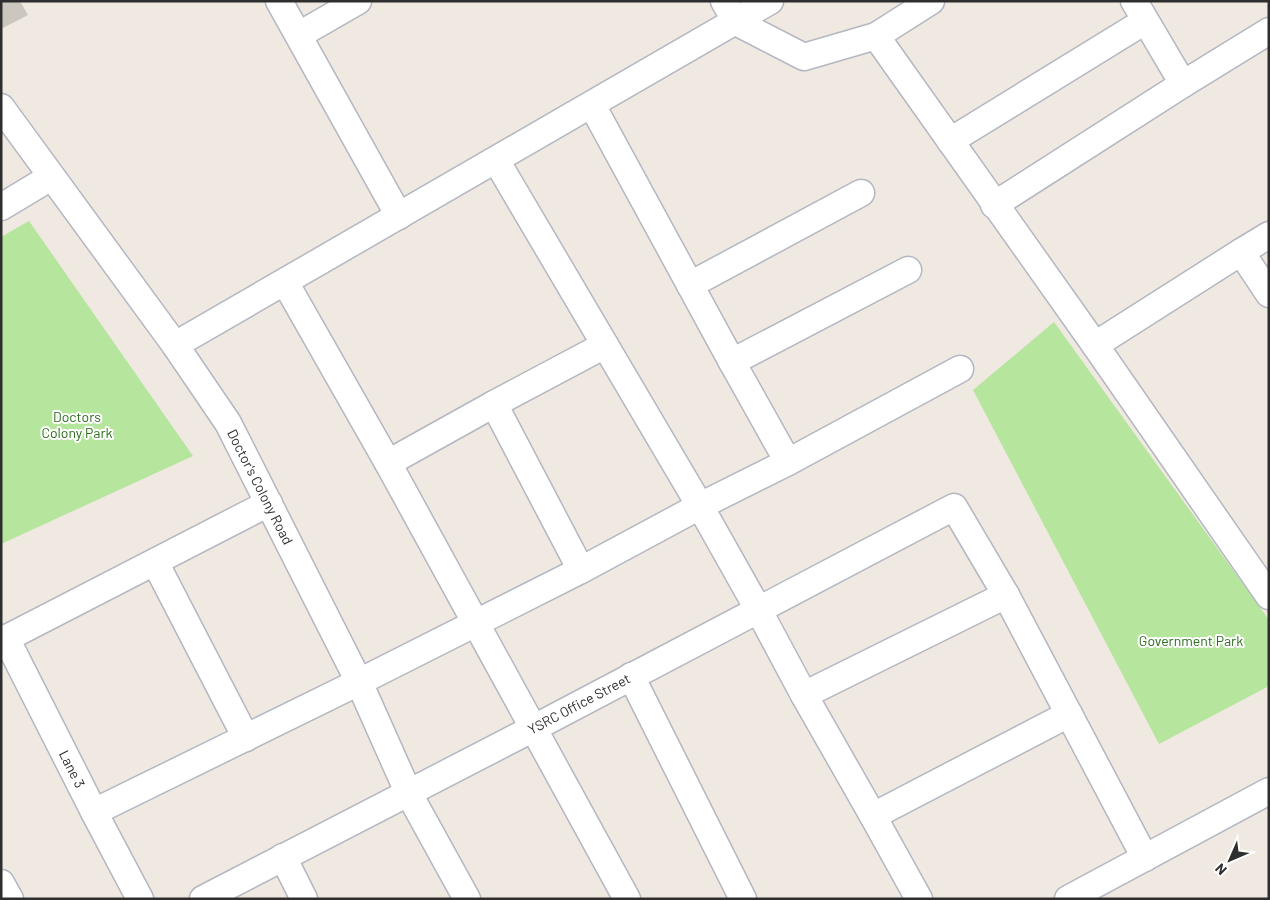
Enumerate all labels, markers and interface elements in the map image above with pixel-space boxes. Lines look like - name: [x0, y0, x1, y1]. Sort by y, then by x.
- park label: Doctors Colony Park: [41, 408, 113, 441]
- street label: Doctor's Colony Road: [224, 426, 297, 547]
- park label: Government Park: [1139, 632, 1243, 649]
- street label: YSRC Office Street: [525, 669, 633, 738]
- street label: Lane 3: [56, 747, 89, 790]
- north arrow: [1205, 835, 1255, 885]
- text: N: [1211, 860, 1230, 879]

